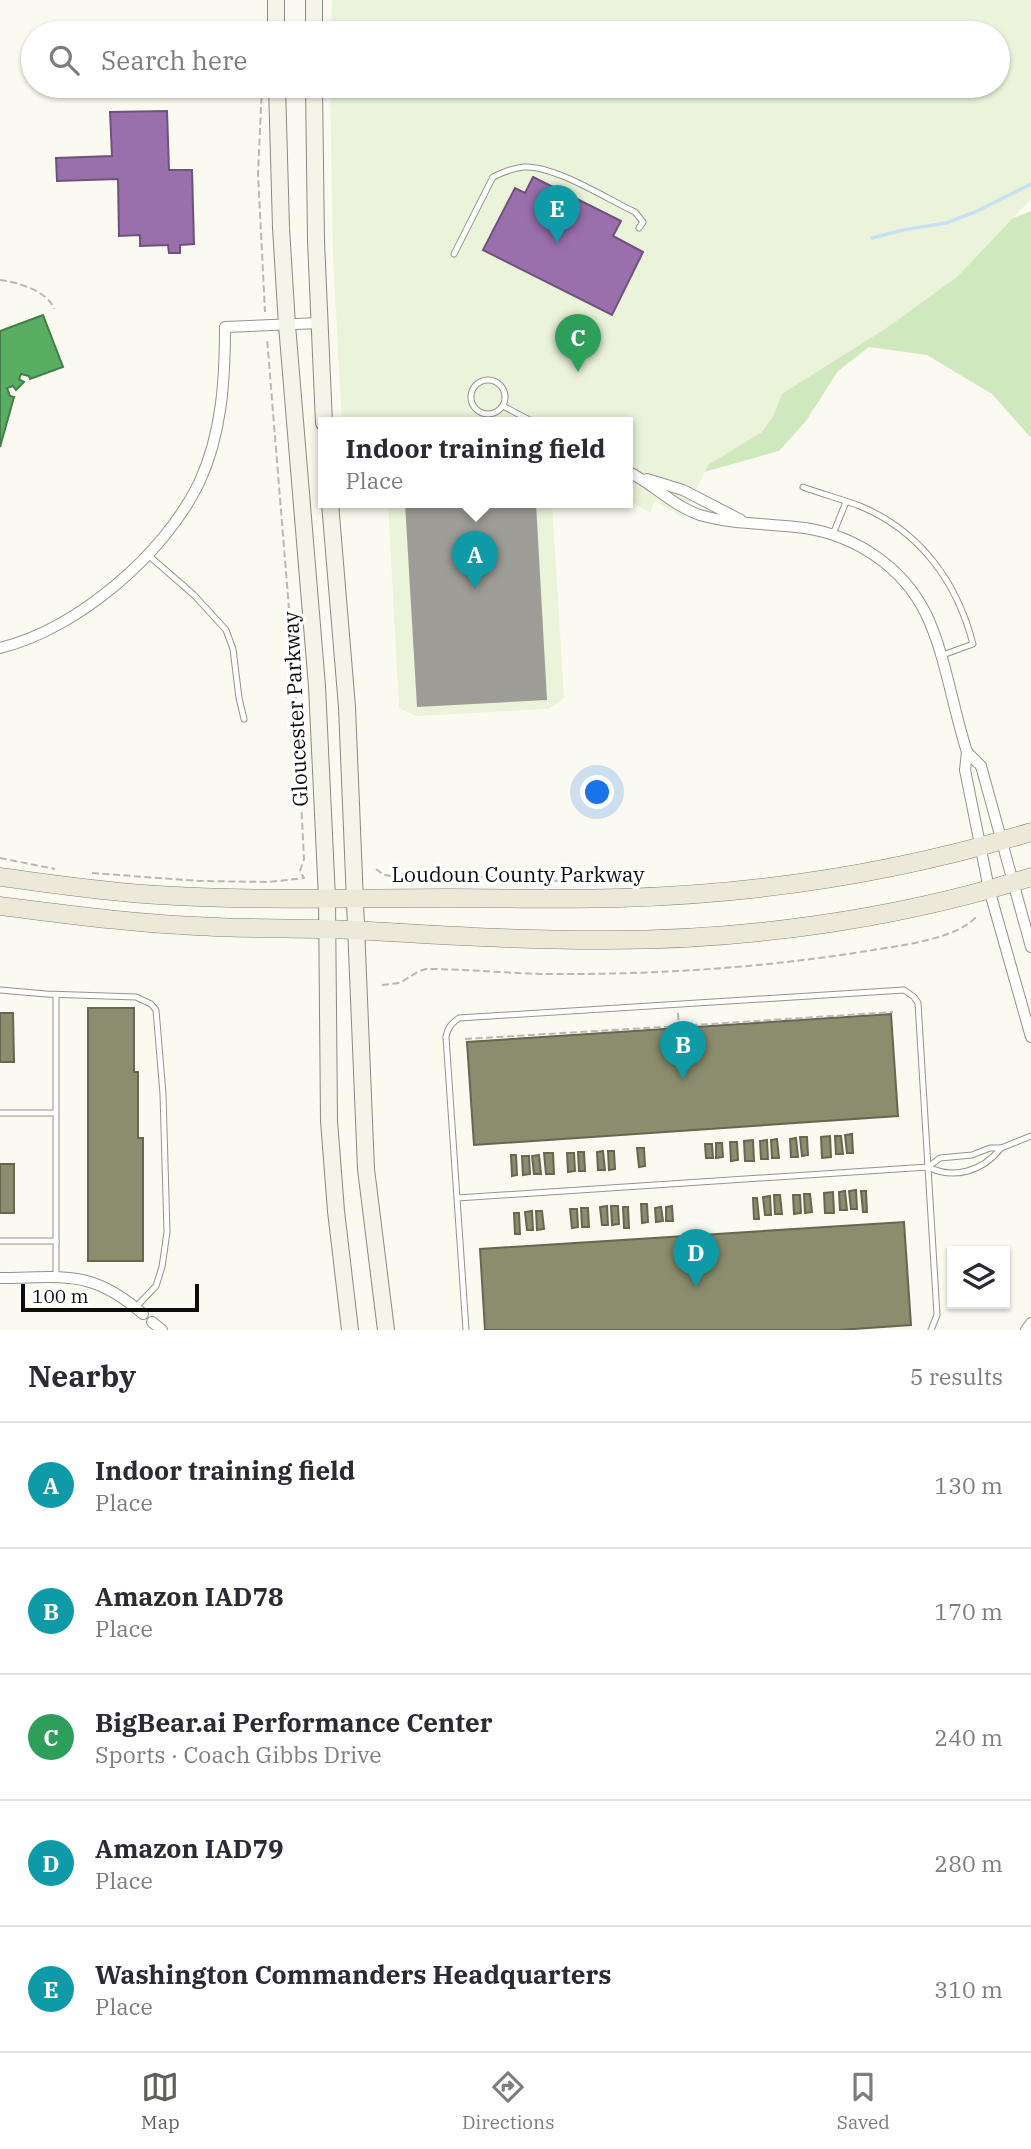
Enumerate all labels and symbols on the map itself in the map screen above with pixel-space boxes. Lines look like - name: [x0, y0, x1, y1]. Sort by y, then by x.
- pin: E: [534, 185, 580, 243]
- pin: C: [555, 314, 601, 372]
- pin: A: [452, 531, 498, 589]
- street label: Gloucester Parkway: [276, 610, 314, 807]
- your location: [580, 775, 614, 809]
- street label: Loudoun County Parkway: [392, 860, 645, 888]
- pin: B: [660, 1021, 706, 1079]
- pin: D: [673, 1229, 719, 1287]
- scale bar: [21, 1281, 200, 1313]

